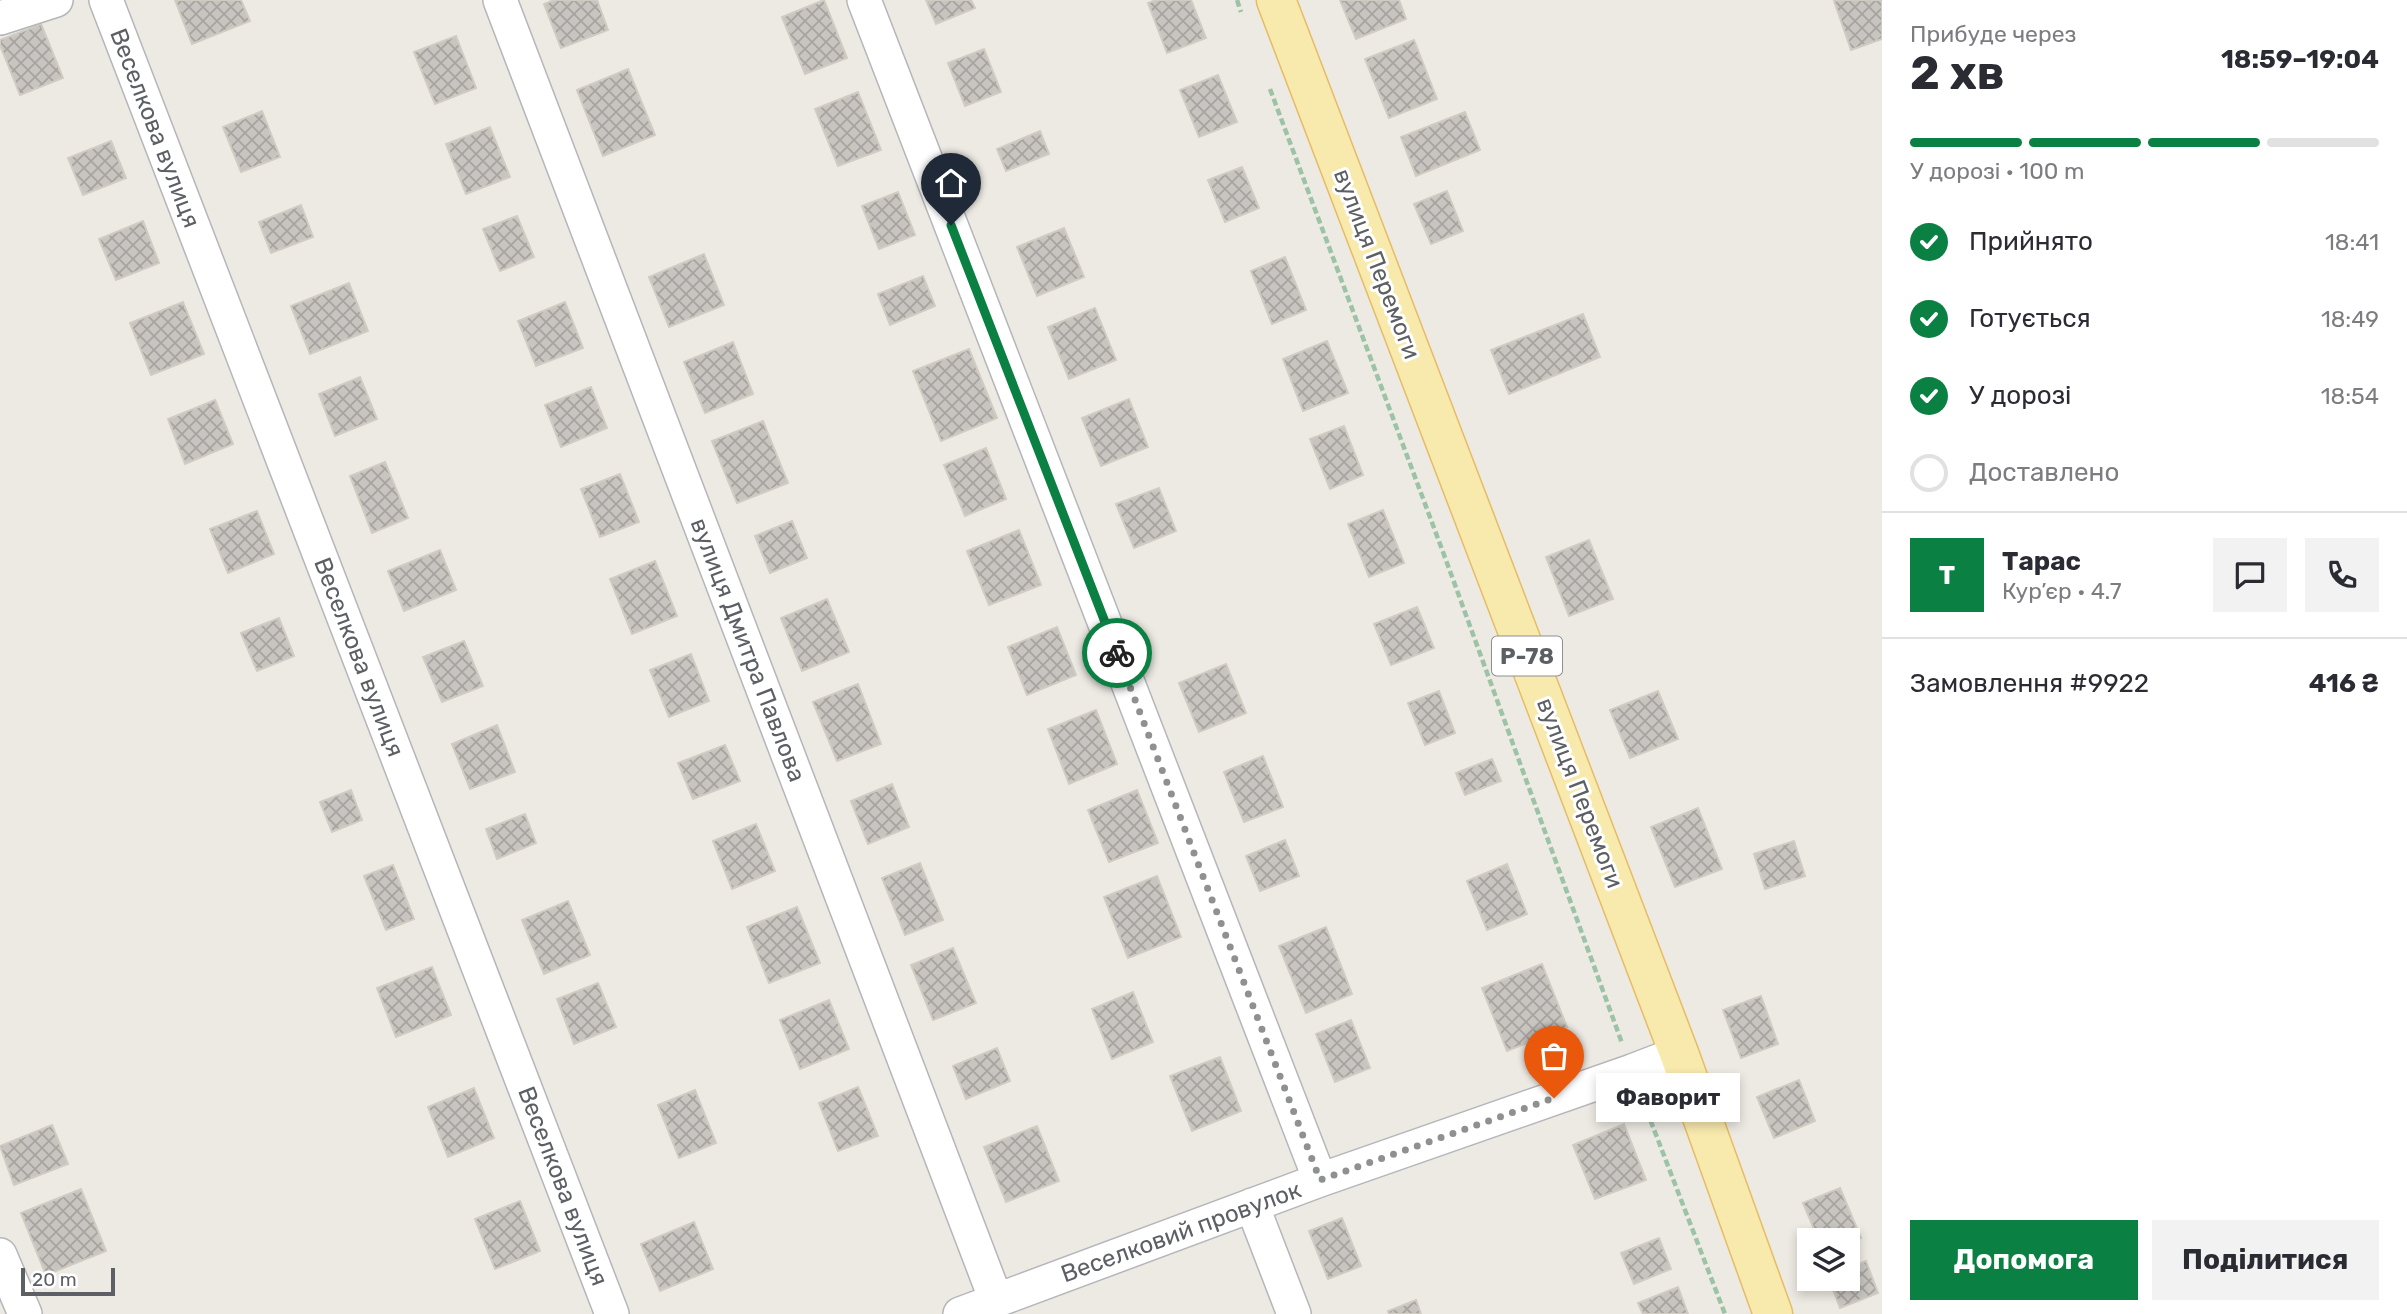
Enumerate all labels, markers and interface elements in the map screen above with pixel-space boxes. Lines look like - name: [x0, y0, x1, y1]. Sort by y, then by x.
- text: Прибуде через: [1910, 20, 2076, 48]
- street label: Веселкова вулиця: [104, 25, 206, 231]
- text: 18:59–19:04: [2221, 44, 2379, 75]
- text: 2 хв: [1910, 46, 2005, 101]
- pin: [921, 153, 981, 225]
- text: У дорозі · 100 m: [1910, 157, 2084, 185]
- icon: home: [932, 164, 970, 202]
- street label: вулиця Перемоги: [1328, 165, 1426, 363]
- icon: check: [1910, 223, 1948, 261]
- text: Прийнято: [1969, 226, 2093, 257]
- text: 18:41: [2325, 228, 2379, 256]
- icon: check: [1910, 300, 1948, 338]
- text: Готується: [1969, 303, 2091, 334]
- text: 18:49: [2321, 305, 2379, 333]
- icon: check: [1910, 377, 1948, 415]
- text: У дорозі: [1969, 380, 2071, 411]
- text: 18:54: [2321, 382, 2379, 410]
- text: Доставлено: [1969, 457, 2119, 488]
- street label: вулиця Дмитра Павлова: [685, 514, 811, 786]
- button: chat: [2213, 538, 2287, 612]
- button: phone: [2305, 538, 2379, 612]
- text: Тарас: [2002, 546, 2081, 577]
- street label: Веселкова вулиця: [308, 554, 410, 760]
- text: Т: [1939, 560, 1955, 591]
- text: Кур’єр · 4.7: [2002, 577, 2122, 605]
- courier: [1082, 618, 1152, 688]
- icon: bike: [1098, 634, 1136, 672]
- road number: Р-78: [1492, 636, 1562, 676]
- text: Замовлення #9922: [1910, 668, 2149, 699]
- text: 416 ₴: [2309, 668, 2379, 699]
- street label: вулиця Перемоги: [1531, 694, 1629, 892]
- pin: [1524, 1026, 1584, 1098]
- icon: bag: [1535, 1037, 1573, 1075]
- callout: Фаворит: [1596, 1074, 1740, 1122]
- street label: Веселкова вулиця: [512, 1083, 614, 1289]
- text: Фаворит: [1616, 1083, 1720, 1111]
- street label: Веселковий провулок: [1057, 1175, 1305, 1288]
- button: Допомога: [1910, 1220, 2138, 1300]
- button: Поділитися: [2152, 1220, 2379, 1300]
- map controls: [1797, 1228, 1860, 1291]
- button: layers: [1797, 1228, 1860, 1291]
- scale bar: [21, 1265, 116, 1297]
- text: 20 m: [32, 1268, 77, 1291]

